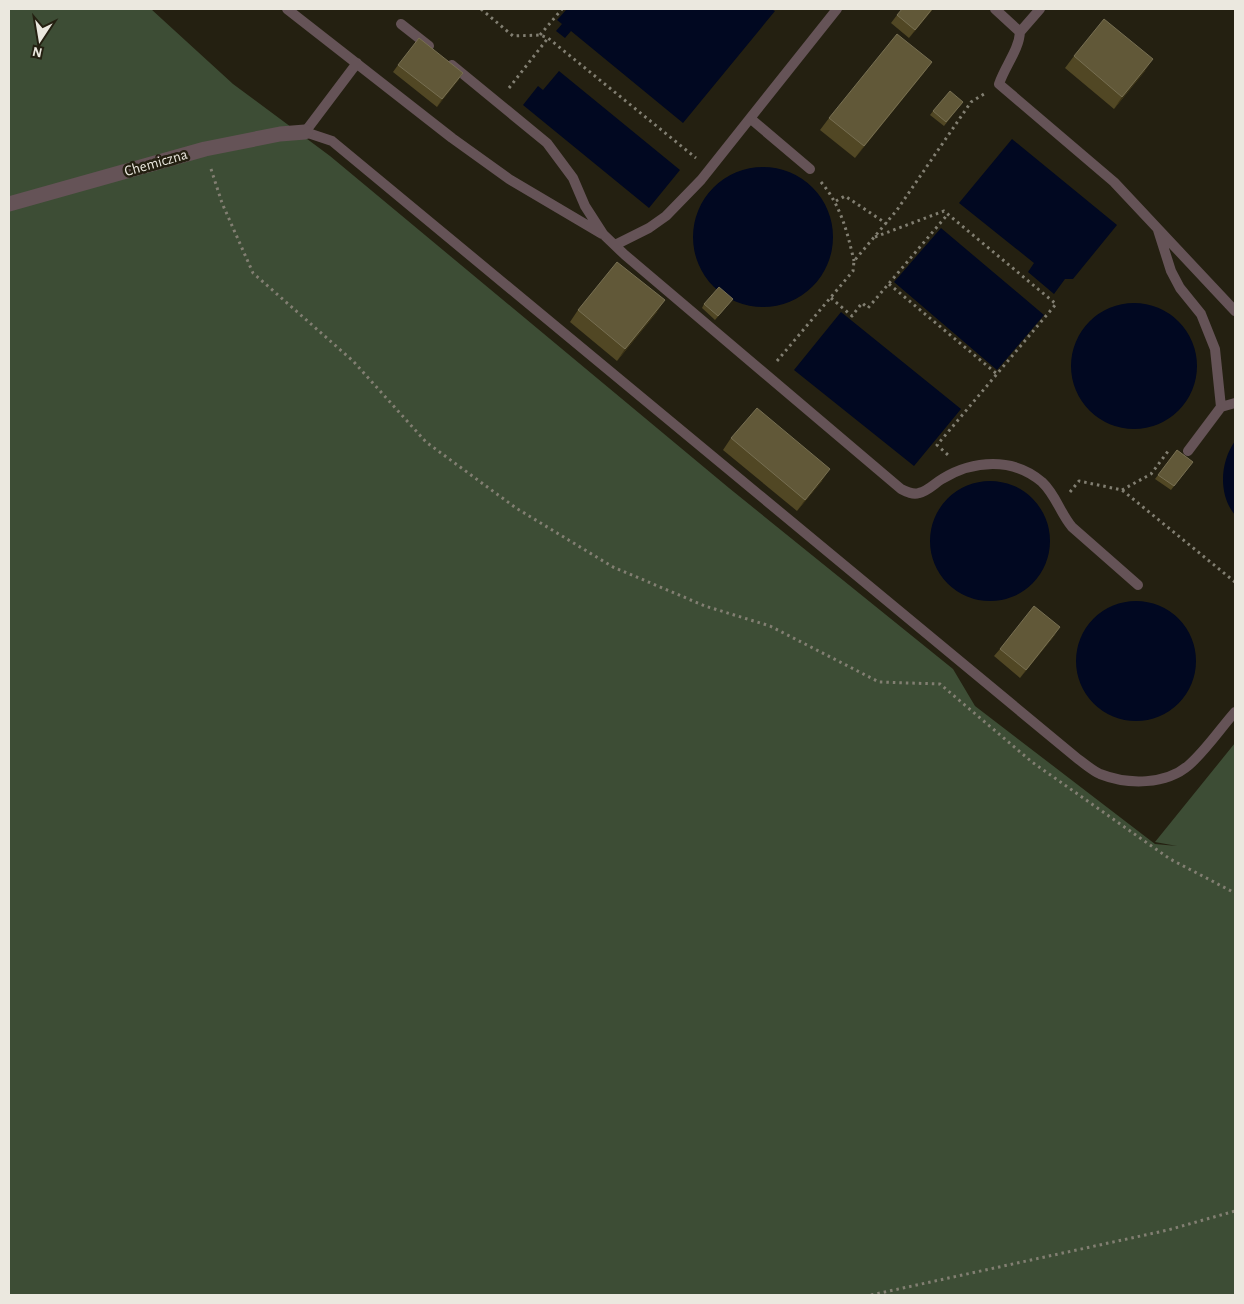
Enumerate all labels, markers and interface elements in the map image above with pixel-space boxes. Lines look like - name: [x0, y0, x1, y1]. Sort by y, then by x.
- north arrow: [15, 15, 65, 65]
- text: N: [31, 44, 44, 60]
- street label: Chemiczna: [123, 147, 189, 179]

